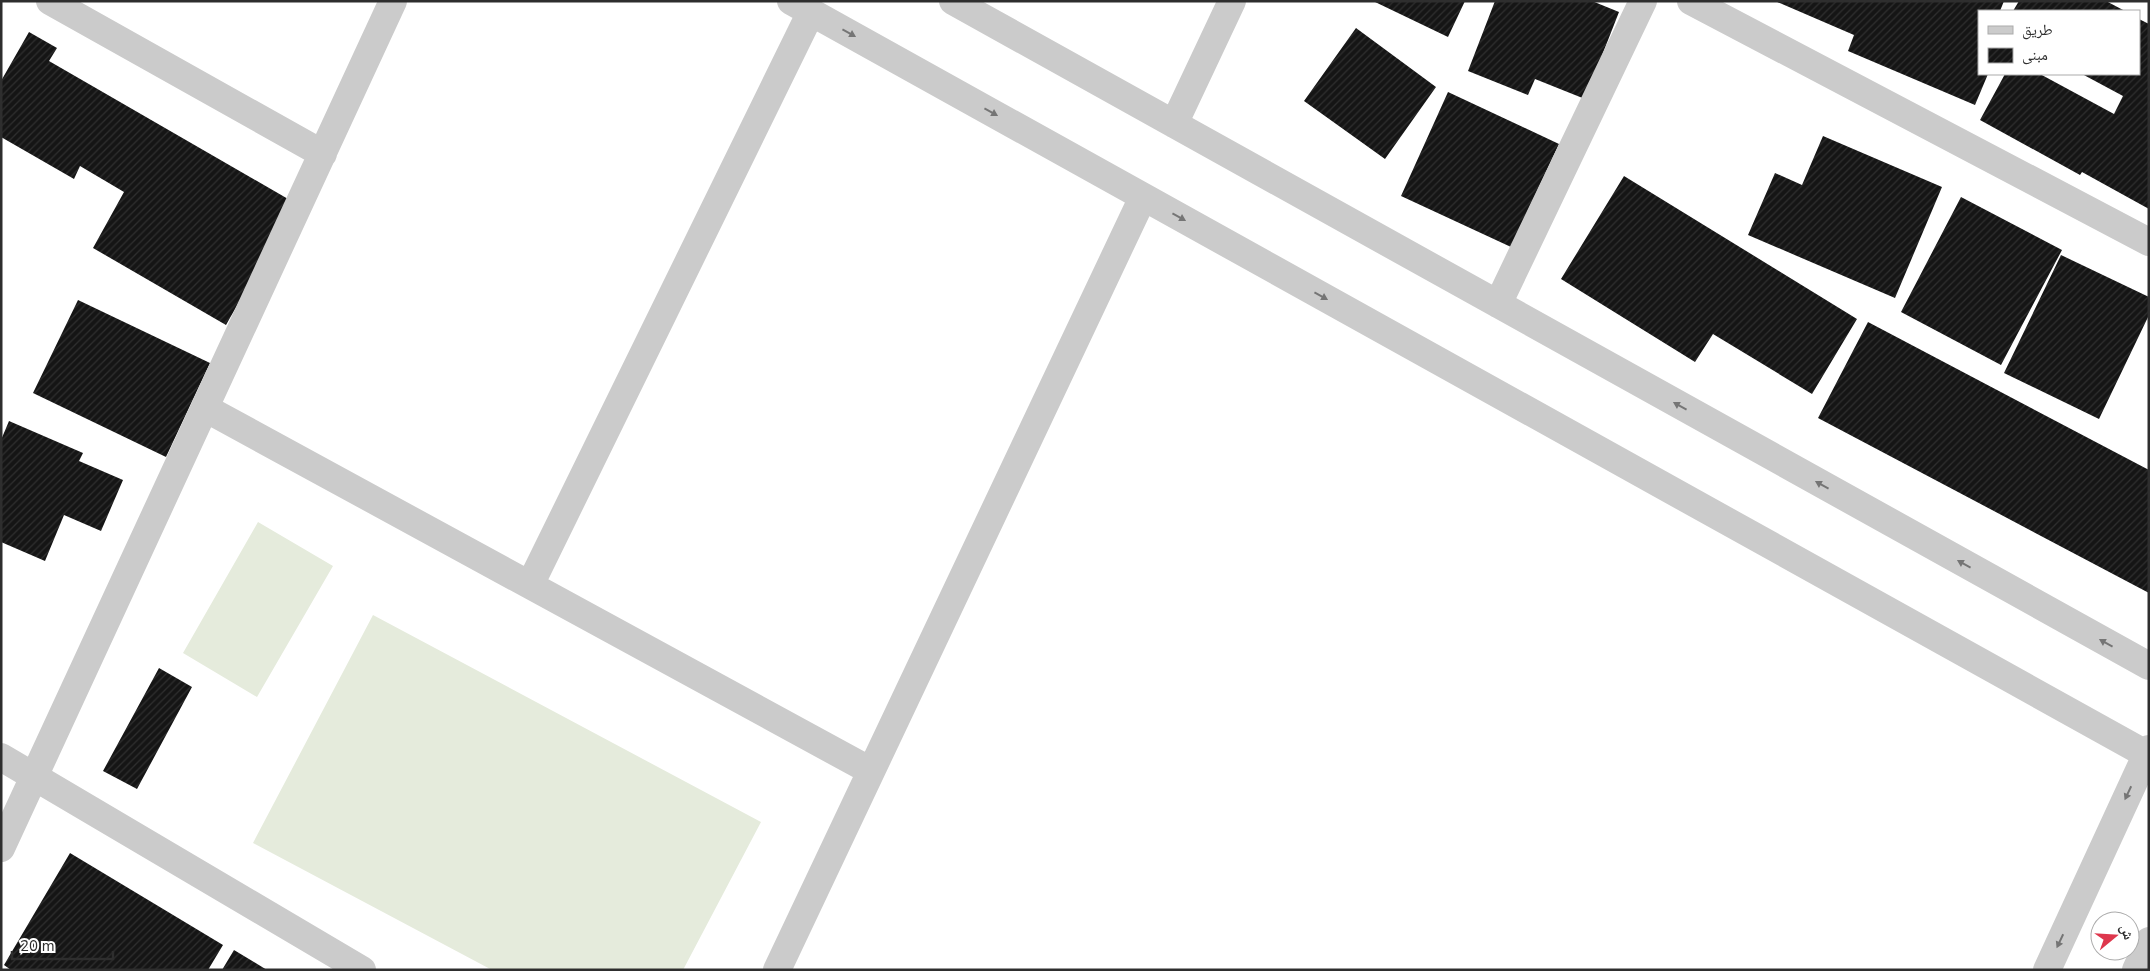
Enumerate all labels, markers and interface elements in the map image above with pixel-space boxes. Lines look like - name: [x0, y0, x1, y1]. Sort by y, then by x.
- legend: [1978, 10, 2140, 75]
- text: طريق: [2022, 20, 2053, 40]
- one-way arrow: [842, 29, 855, 38]
- text: مبنى: [2022, 45, 2048, 65]
- one-way arrow: [984, 108, 997, 117]
- one-way arrow: [1171, 213, 1186, 221]
- one-way arrow: [1314, 291, 1327, 300]
- one-way arrow: [1673, 401, 1687, 410]
- one-way arrow: [1815, 480, 1829, 489]
- one-way arrow: [1957, 559, 1971, 568]
- one-way arrow: [2100, 638, 2113, 647]
- one-way arrow: [2124, 786, 2132, 800]
- north arrow: [2090, 911, 2140, 961]
- text: ش: [2116, 922, 2138, 942]
- scale bar: [12, 928, 114, 960]
- one-way arrow: [2056, 934, 2064, 948]
- text: 20 m: [20, 936, 55, 956]

